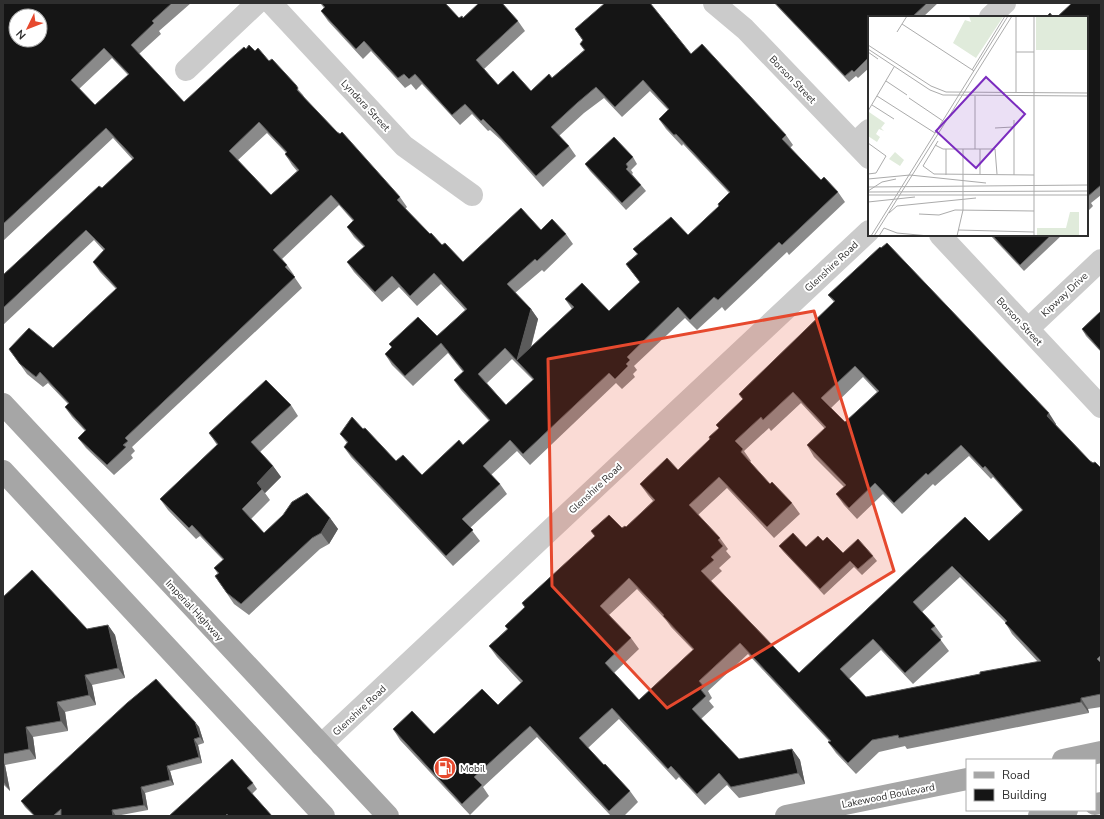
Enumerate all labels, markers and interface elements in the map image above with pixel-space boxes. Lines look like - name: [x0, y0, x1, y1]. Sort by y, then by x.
- north arrow: [8, 8, 48, 48]
- inset map: [868, 16, 1088, 236]
- text: N: [13, 26, 29, 43]
- street label: Borson Street: [766, 53, 819, 107]
- street label: Lyndora Street: [338, 77, 393, 135]
- street label: Glenshire Road: [802, 238, 862, 295]
- street label: Kipway Drive: [1038, 269, 1091, 320]
- street label: Borson Street: [993, 294, 1046, 349]
- street label: Glenshire Road: [566, 460, 626, 517]
- street label: Imperial Highway: [162, 577, 227, 645]
- street label: Glenshire Road: [330, 682, 390, 739]
- fuel station icon: Mobil: [432, 755, 458, 781]
- legend: [966, 759, 1096, 811]
- place label: Mobil: [460, 762, 485, 776]
- text: Road: [1002, 767, 1030, 783]
- street label: Lakewood Boulevard: [840, 780, 936, 812]
- text: Building: [1002, 787, 1047, 803]

